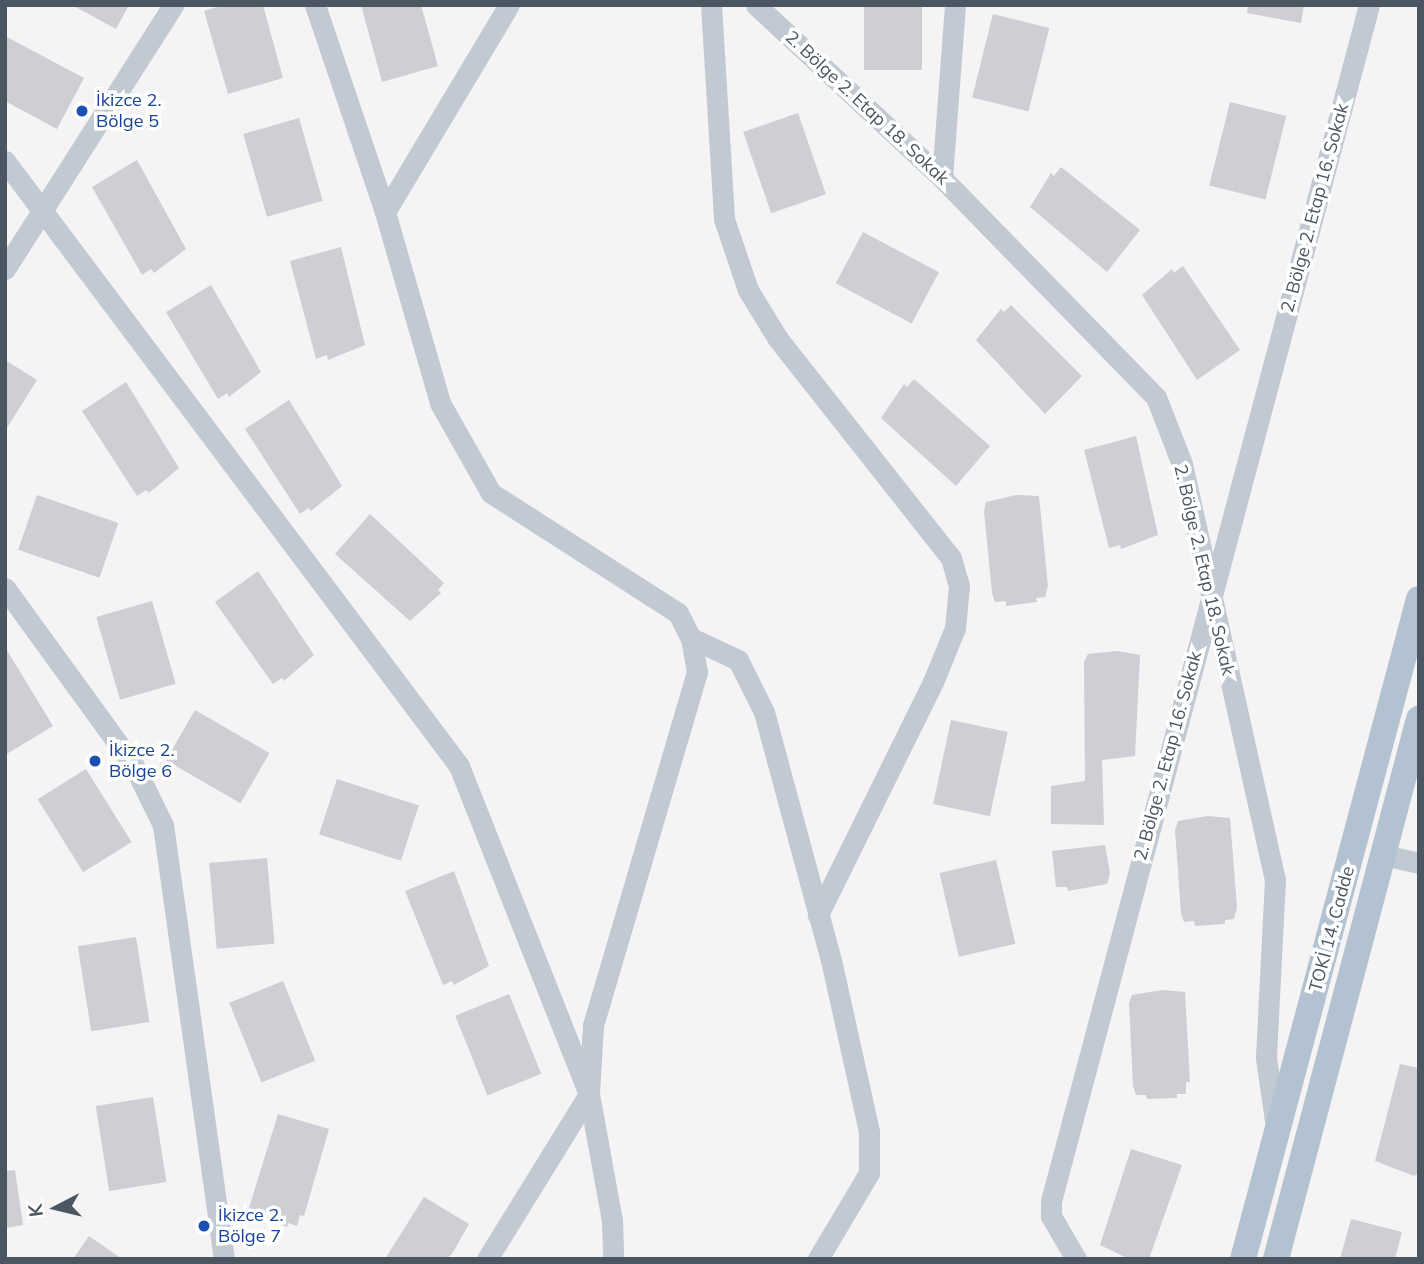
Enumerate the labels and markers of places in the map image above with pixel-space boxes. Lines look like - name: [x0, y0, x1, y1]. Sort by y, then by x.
- place label: İkizce 2. Bölge 5: [96, 90, 162, 132]
- marker: İkizce 2. Bölge 5: [74, 103, 90, 119]
- place label: İkizce 2. Bölge 6: [109, 740, 175, 782]
- marker: İkizce 2. Bölge 6: [87, 753, 103, 769]
- place label: İkizce 2. Bölge 7: [218, 1205, 284, 1248]
- marker: İkizce 2. Bölge 7: [196, 1218, 212, 1234]

